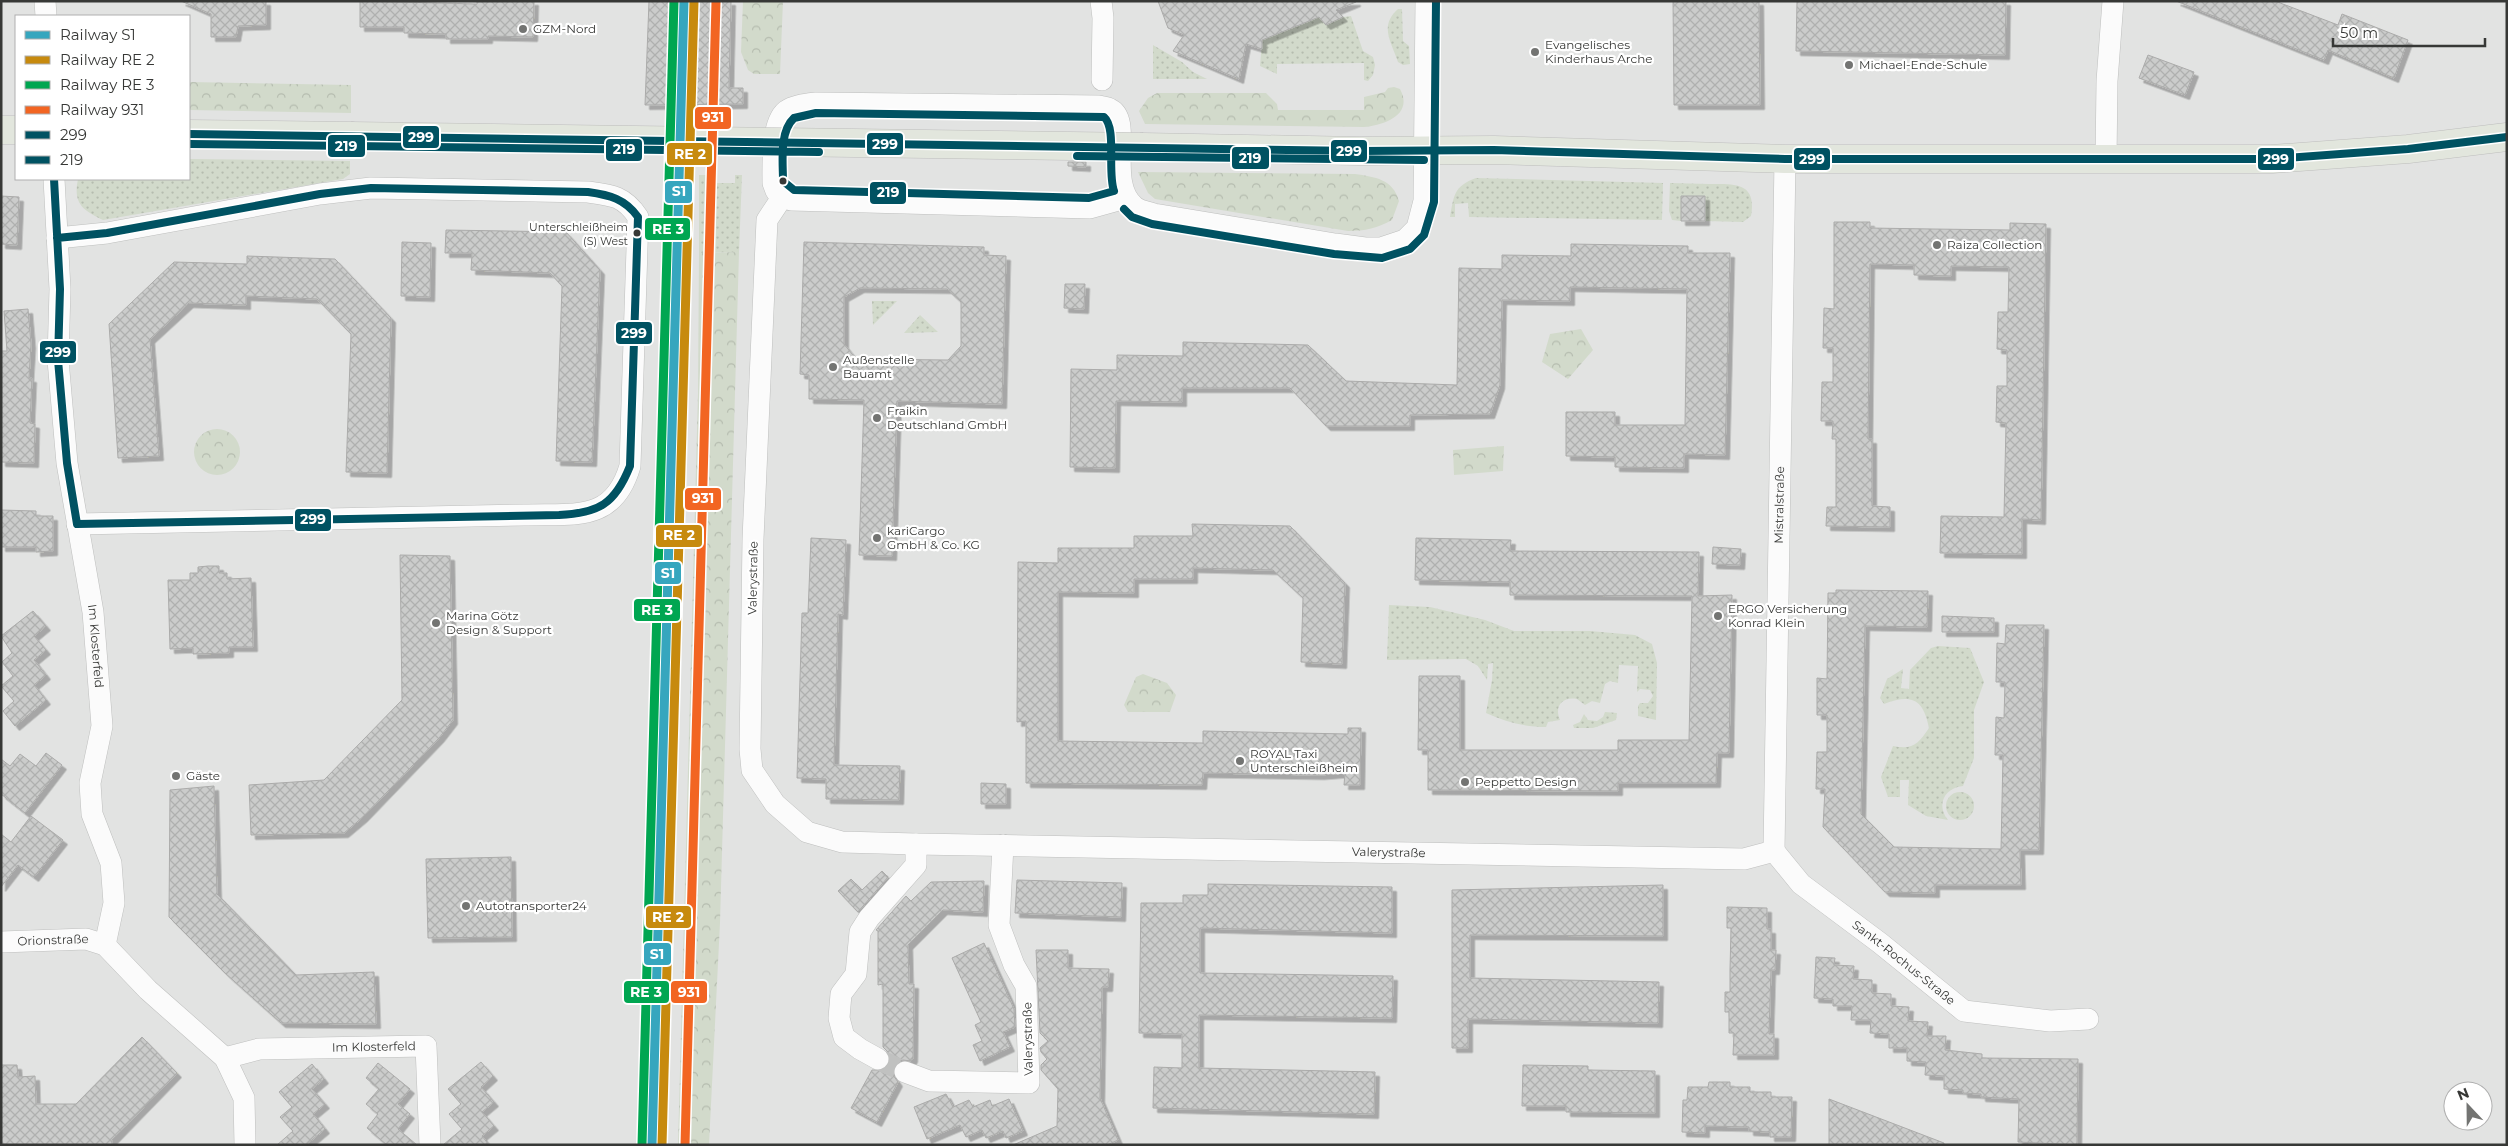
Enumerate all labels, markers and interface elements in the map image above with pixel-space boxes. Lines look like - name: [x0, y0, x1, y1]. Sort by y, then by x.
- legend: [15, 15, 190, 180]
- scale bar: [2333, 15, 2486, 47]
- place label: GZM-Nord: [533, 21, 596, 36]
- marker: GZM-Nord: [517, 23, 529, 35]
- text: 50 m: [2340, 23, 2378, 42]
- text: Railway S1: [60, 25, 136, 44]
- place label: Evangelisches Kinderhaus Arche: [1545, 37, 1653, 66]
- marker: Evangelisches Kinderhaus Arche: [1529, 46, 1541, 58]
- text: Railway RE 2: [60, 50, 155, 69]
- place label: Michael-Ende-Schule: [1859, 57, 1987, 72]
- marker: Michael-Ende-Schule: [1843, 59, 1855, 71]
- text: Railway RE 3: [60, 75, 154, 94]
- text: Railway 931: [60, 100, 144, 119]
- line badge: 931: [694, 106, 732, 130]
- text: 931: [702, 108, 724, 126]
- text: 299: [60, 125, 87, 144]
- line badge: 299: [402, 125, 440, 149]
- text: 299: [408, 128, 434, 146]
- line badge: 299: [866, 132, 904, 156]
- line badge: 219: [327, 134, 366, 158]
- text: 299: [872, 135, 898, 153]
- text: 219: [335, 137, 357, 155]
- line badge: 219: [605, 138, 643, 162]
- line badge: 299: [1330, 139, 1368, 163]
- text: 219: [613, 140, 635, 158]
- line badge: RE 2: [666, 142, 713, 166]
- text: 299: [1336, 142, 1362, 160]
- text: RE 2: [674, 145, 706, 163]
- line badge: 219: [1231, 146, 1270, 170]
- line badge: 299: [1793, 147, 1831, 171]
- line badge: 299: [2257, 147, 2295, 171]
- text: 219: [1239, 149, 1261, 167]
- text: 219: [60, 150, 83, 169]
- text: 299: [1799, 150, 1825, 168]
- text: 299: [2263, 150, 2289, 168]
- unlabelled marker: [778, 176, 788, 186]
- line badge: S1: [664, 180, 693, 204]
- line badge: 219: [869, 181, 907, 205]
- text: S1: [672, 182, 686, 200]
- text: 219: [877, 183, 899, 201]
- line badge: RE 3: [644, 217, 691, 241]
- place label: Unterschleißheim (S) West: [529, 220, 629, 248]
- text: RE 3: [652, 220, 684, 238]
- marker: Unterschleißheim (S) West: [632, 228, 642, 238]
- place label: Raiza Collection: [1947, 237, 2042, 252]
- marker: Raiza Collection: [1931, 239, 1943, 251]
- line badge: 299: [615, 321, 653, 345]
- text: 299: [621, 324, 647, 342]
- line badge: 299: [39, 340, 77, 364]
- text: 299: [45, 343, 71, 361]
- place label: Außenstelle Bauamt: [843, 352, 914, 381]
- marker: Außenstelle Bauamt: [827, 361, 839, 373]
- place label: Fraikin Deutschland GmbH: [887, 403, 1007, 432]
- marker: Fraikin Deutschland GmbH: [871, 412, 883, 424]
- street label: Mistralstraße: [1771, 466, 1787, 544]
- line badge: 931: [684, 487, 722, 511]
- text: 931: [692, 489, 714, 507]
- line badge: 299: [294, 508, 332, 532]
- text: 299: [300, 510, 326, 528]
- place label: kariCargo GmbH & Co. KG: [887, 523, 980, 552]
- line badge: RE 2: [655, 524, 703, 548]
- text: RE 2: [663, 526, 695, 544]
- marker: kariCargo GmbH & Co. KG: [871, 532, 883, 544]
- street label: Valerystraße: [744, 541, 761, 615]
- line badge: S1: [654, 561, 682, 585]
- text: S1: [661, 564, 675, 582]
- line badge: RE 3: [633, 598, 681, 622]
- text: RE 3: [641, 601, 673, 619]
- place label: ERGO Versicherung Konrad Klein: [1728, 601, 1847, 630]
- street label: Im Klosterfeld: [85, 603, 107, 688]
- place label: Marina Götz Design & Support: [446, 608, 552, 637]
- marker: ERGO Versicherung Konrad Klein: [1712, 610, 1724, 622]
- marker: Marina Götz Design & Support: [430, 617, 442, 629]
- place label: ROYAL Taxi Unterschleißheim: [1250, 746, 1358, 775]
- marker: ROYAL Taxi Unterschleißheim: [1234, 755, 1246, 767]
- place label: Gäste: [186, 768, 220, 783]
- marker: Gäste: [170, 770, 182, 782]
- place label: Peppetto Design: [1475, 774, 1577, 789]
- marker: Peppetto Design: [1459, 776, 1471, 788]
- street label: Valerystraße: [1352, 844, 1426, 860]
- place label: Autotransporter24: [476, 898, 587, 913]
- marker: Autotransporter24: [460, 900, 472, 912]
- line badge: RE 2: [645, 905, 692, 929]
- text: RE 2: [652, 908, 684, 926]
- street label: Sankt-Rochus-Straße: [1849, 917, 1958, 1008]
- street label: Orionstraße: [17, 931, 89, 948]
- line badge: S1: [643, 942, 672, 966]
- text: S1: [650, 945, 664, 963]
- line badge: RE 3: [623, 980, 670, 1004]
- line badge: 931: [670, 980, 708, 1004]
- text: RE 3: [630, 983, 662, 1001]
- text: 931: [678, 983, 700, 1001]
- street label: Valerystraße: [1019, 1002, 1036, 1076]
- street label: Im Klosterfeld: [332, 1038, 416, 1055]
- north arrow: [2443, 1081, 2493, 1131]
- text: N: [2455, 1083, 2472, 1104]

